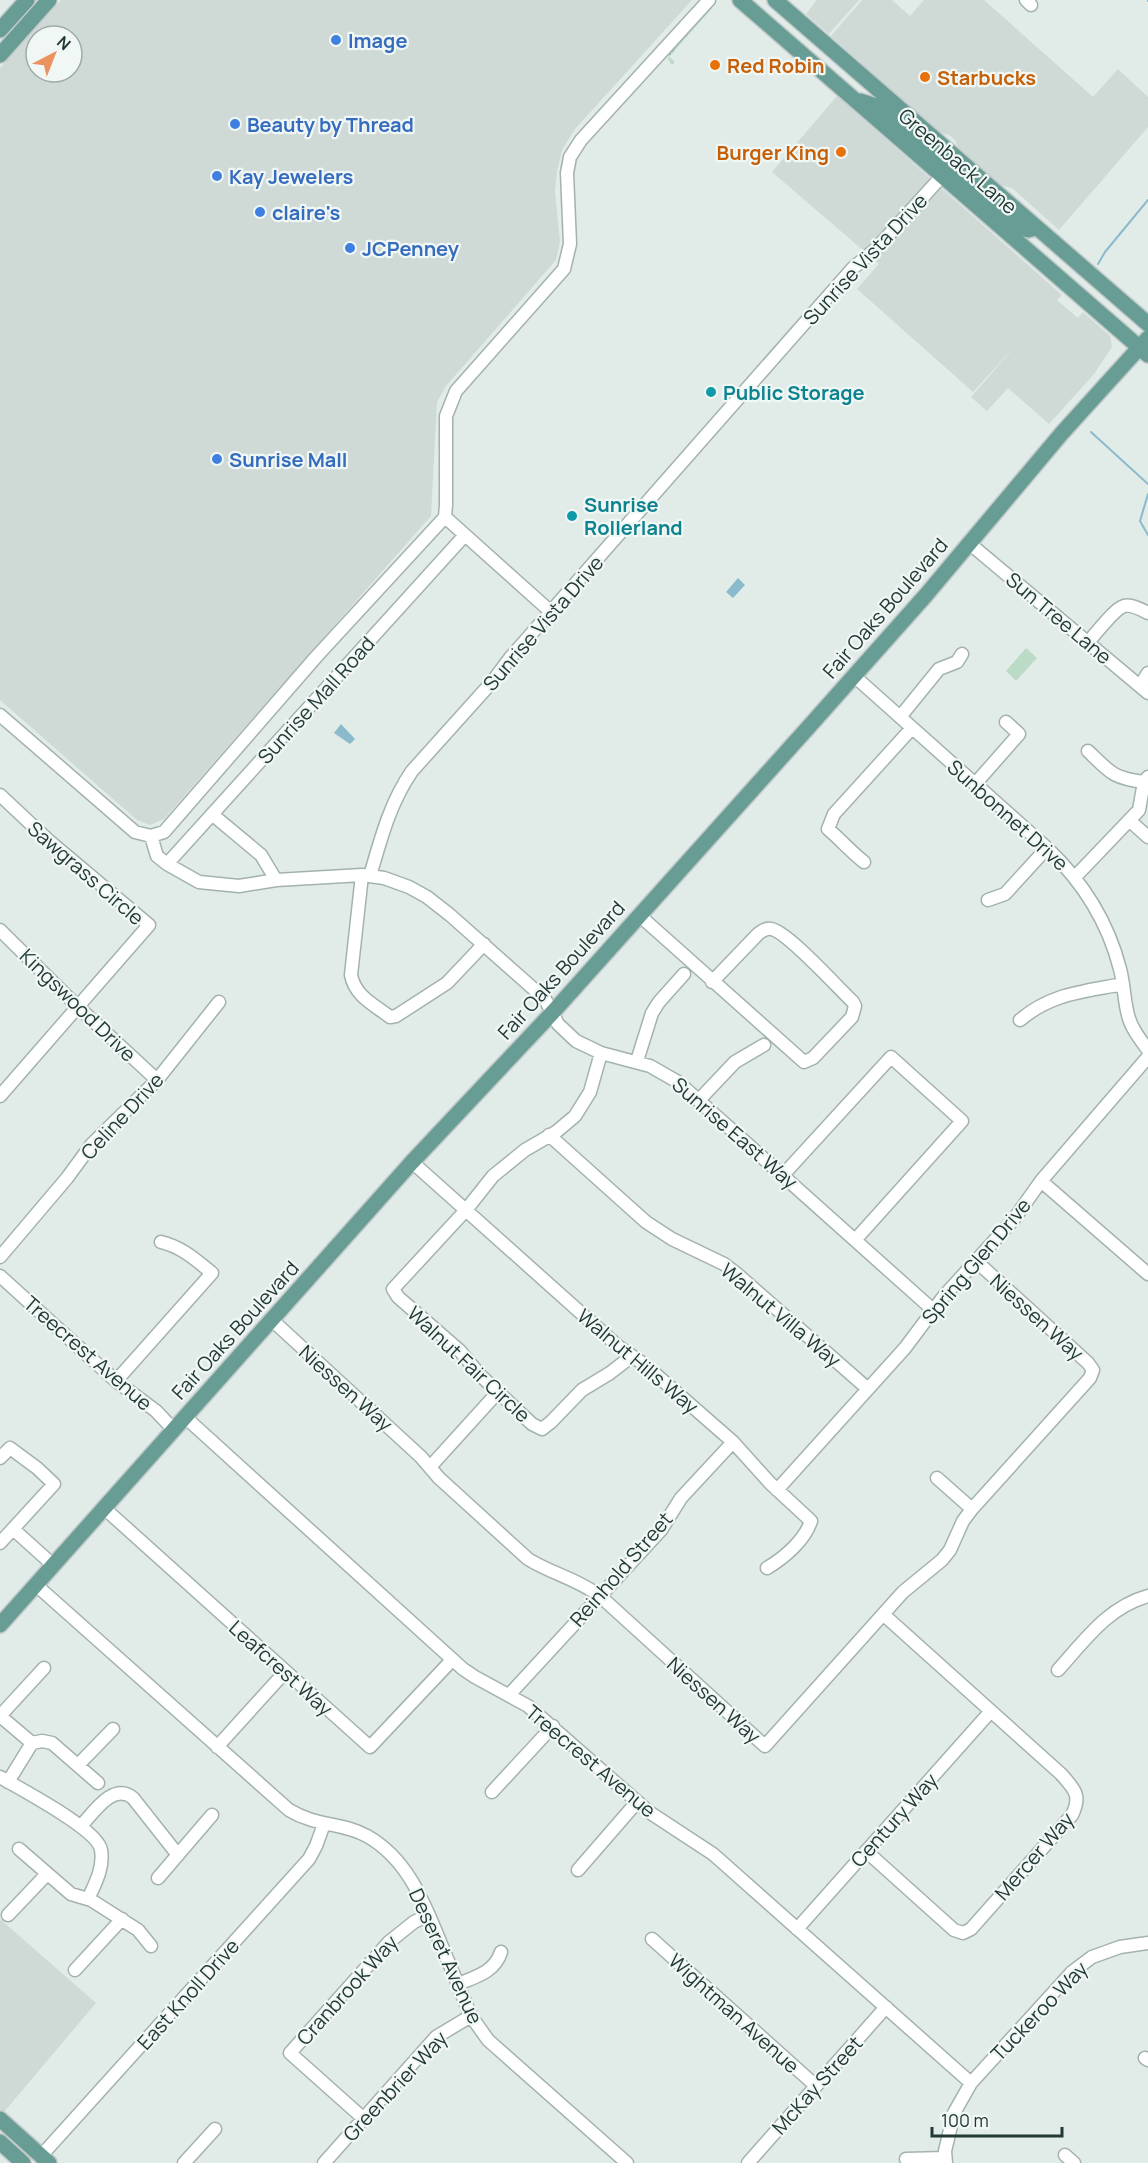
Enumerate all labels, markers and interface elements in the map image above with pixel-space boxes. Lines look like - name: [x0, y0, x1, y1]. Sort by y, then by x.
- north arrow: [24, 24, 84, 84]
- place label: Image: [348, 27, 407, 54]
- text: N: [52, 31, 76, 55]
- marker: Image: [329, 33, 343, 47]
- place label: Red Robin: [727, 52, 825, 79]
- marker: Red Robin: [708, 58, 722, 72]
- place label: Starbucks: [937, 64, 1036, 91]
- marker: Starbucks: [918, 70, 932, 84]
- street label: Greenback Lane: [893, 102, 1023, 220]
- place label: Beauty by Thread: [247, 111, 414, 138]
- marker: Beauty by Thread: [228, 117, 242, 131]
- place label: Burger King: [717, 139, 829, 166]
- marker: Burger King: [834, 145, 848, 159]
- place label: Kay Jewelers: [229, 163, 354, 190]
- marker: Kay Jewelers: [210, 169, 224, 183]
- street label: Sunrise Vista Drive: [797, 187, 933, 331]
- place label: claire's: [272, 199, 340, 226]
- marker: claire's: [253, 205, 267, 219]
- place label: JCPenney: [362, 235, 460, 262]
- marker: JCPenney: [343, 241, 357, 255]
- place label: Public Storage: [723, 379, 865, 406]
- marker: Public Storage: [704, 385, 718, 399]
- place label: Sunrise Mall: [229, 446, 347, 473]
- marker: Sunrise Mall: [210, 452, 224, 466]
- place label: Sunrise Rollerland: [584, 491, 683, 541]
- marker: Sunrise Rollerland: [565, 509, 579, 523]
- street label: Fair Oaks Boulevard: [816, 532, 954, 684]
- street label: Sunrise Vista Drive: [477, 550, 609, 696]
- street label: Sun Tree Lane: [1000, 566, 1118, 670]
- street label: Sunrise Mall Road: [251, 630, 381, 770]
- street label: Sunbonnet Drive: [942, 753, 1074, 877]
- street label: Sawgrass Circle: [22, 815, 150, 931]
- street label: Fair Oaks Boulevard: [491, 895, 631, 1045]
- street label: Kingswood Drive: [14, 943, 142, 1067]
- street label: Celine Drive: [75, 1067, 169, 1165]
- street label: Sunrise East Way: [666, 1071, 804, 1195]
- street label: Spring Glen Drive: [915, 1192, 1037, 1330]
- street label: Fair Oaks Boulevard: [165, 1255, 305, 1405]
- street label: Walnut Villa Way: [715, 1257, 847, 1374]
- street label: Niessen Way: [984, 1268, 1090, 1367]
- street label: Treecrest Avenue: [18, 1290, 158, 1416]
- street label: Walnut Fair Circle: [402, 1300, 536, 1428]
- street label: Walnut Hills Way: [572, 1302, 705, 1420]
- street label: Niessen Way: [293, 1339, 399, 1438]
- street label: Reinhold Street: [564, 1506, 678, 1632]
- street label: Leafcrest Way: [223, 1614, 339, 1722]
- street label: Niessen Way: [661, 1651, 767, 1750]
- street label: Treecrest Avenue: [520, 1699, 662, 1823]
- street label: Century Way: [844, 1767, 944, 1873]
- street label: Mercer Way: [988, 1806, 1080, 1906]
- street label: Deseret Avenue: [403, 1884, 489, 2028]
- street label: Cranbrook Way: [290, 1929, 404, 2051]
- street label: East Knoll Drive: [131, 1933, 245, 2055]
- street label: Wightman Avenue: [663, 1947, 805, 2079]
- street label: Tuckeroo Way: [985, 1955, 1094, 2067]
- street label: Greenbrier Way: [337, 2025, 453, 2147]
- street label: McKay Street: [766, 2030, 868, 2140]
- scale bar: [932, 2100, 1062, 2138]
- text: 100 m: [941, 2108, 989, 2132]

